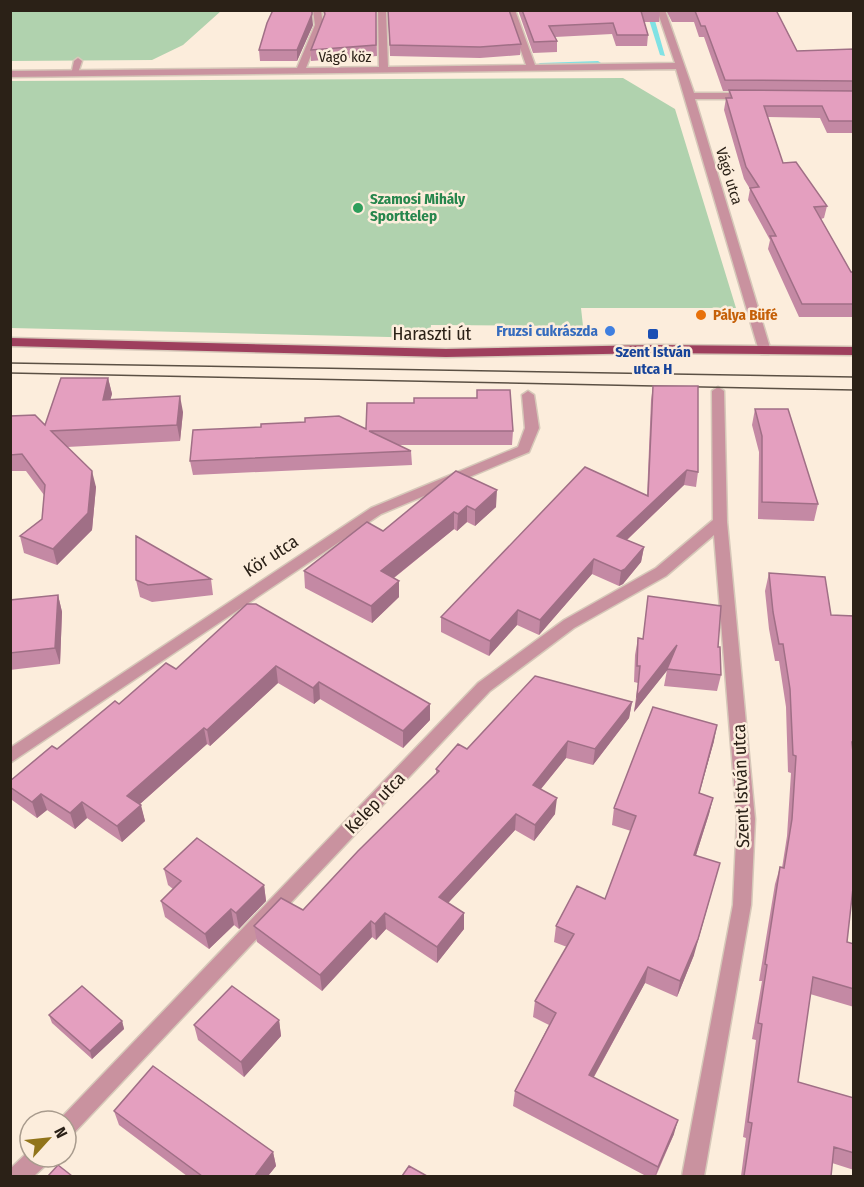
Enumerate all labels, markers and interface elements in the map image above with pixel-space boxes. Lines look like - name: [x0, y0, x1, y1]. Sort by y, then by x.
- street label: Vágó köz: [318, 48, 372, 66]
- street label: Vágó utca: [712, 145, 746, 207]
- place label: Szamosi Mihály Sporttelep: [370, 190, 466, 225]
- marker: Szamosi Mihály Sporttelep: [351, 201, 365, 215]
- place label: Pálya Büfé: [713, 306, 778, 324]
- marker: Pálya Büfé: [694, 308, 708, 322]
- place label: Fruzsi cukrászda: [496, 322, 599, 340]
- street label: Haraszti út: [393, 323, 472, 345]
- marker: Fruzsi cukrászda: [603, 324, 617, 338]
- marker: Szent István utca H: [646, 327, 660, 341]
- place label: Szent István utca H: [615, 343, 691, 378]
- street label: Kör utca: [240, 530, 303, 582]
- street label: Szent István utca: [728, 723, 754, 848]
- street label: Kelep utca: [340, 768, 410, 838]
- north arrow: [18, 1109, 78, 1169]
- text: N: [50, 1124, 72, 1141]

